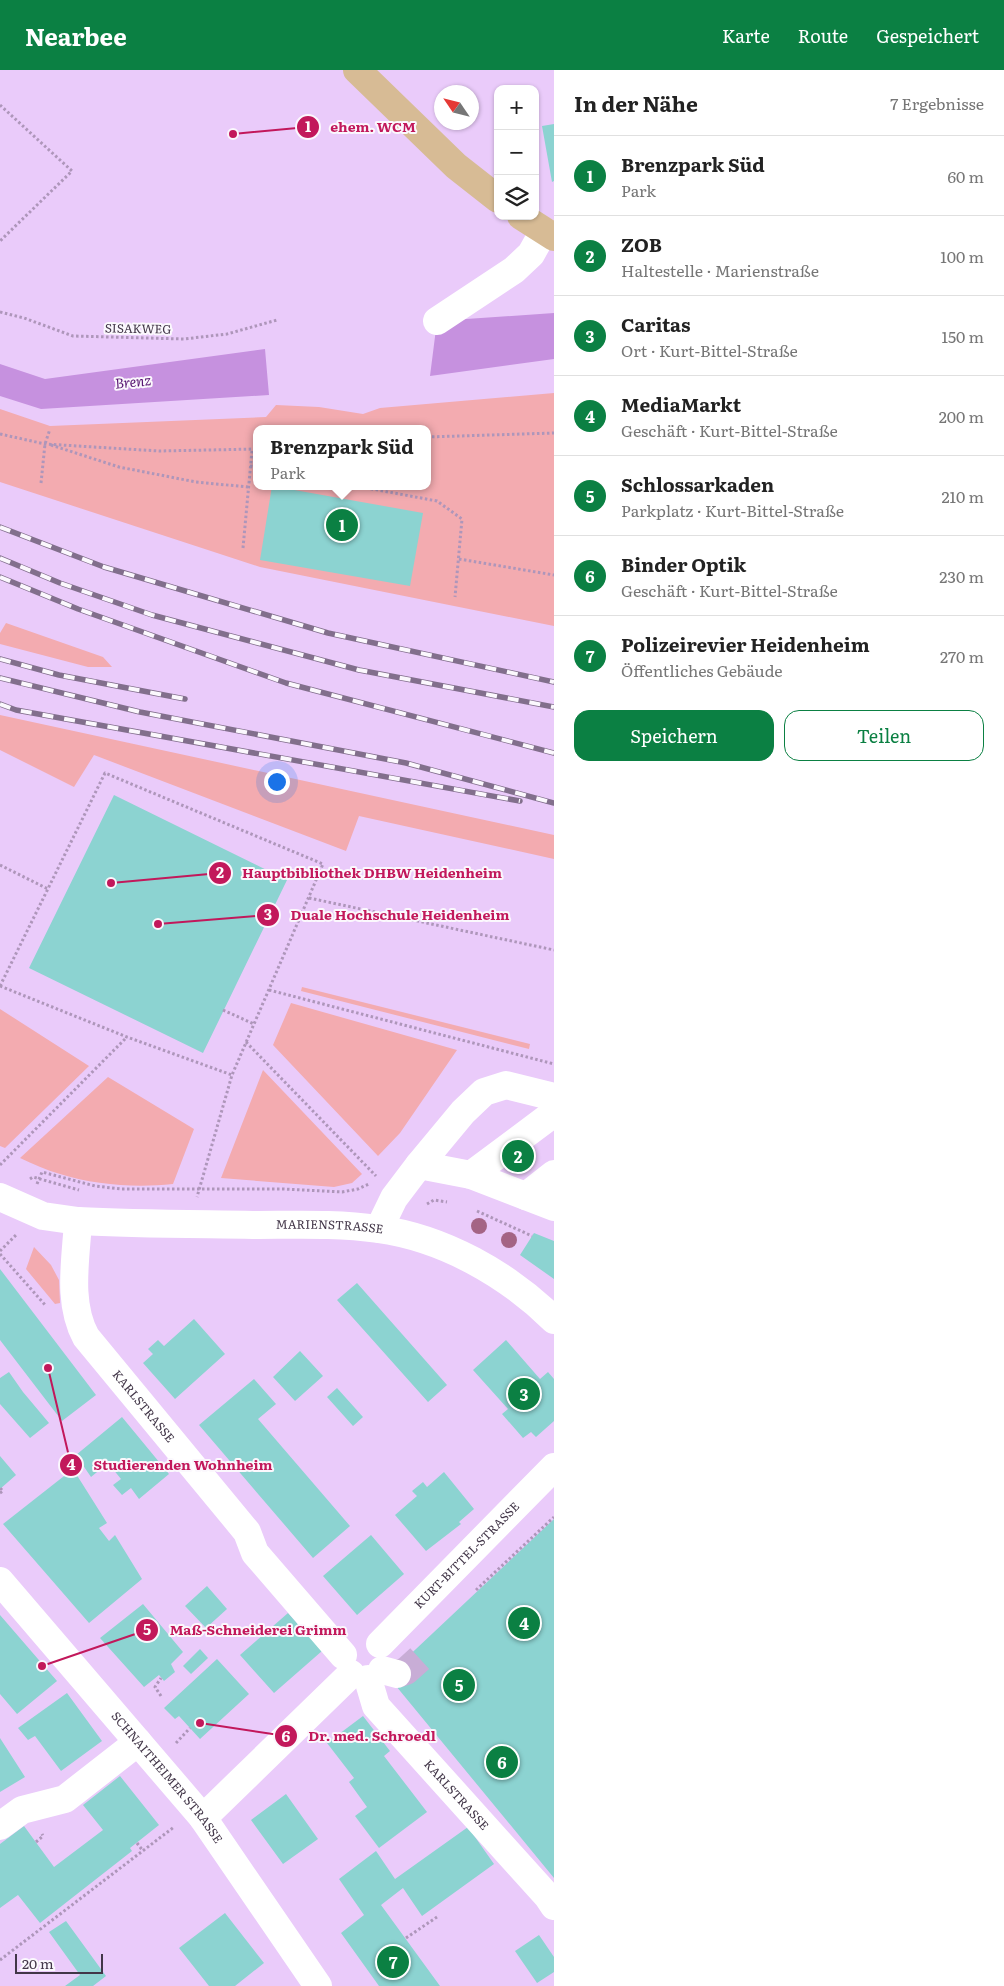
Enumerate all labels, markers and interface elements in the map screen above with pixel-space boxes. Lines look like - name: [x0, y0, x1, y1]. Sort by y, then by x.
- text: Nearbee: [25, 18, 127, 53]
- text: Karte: [722, 22, 770, 49]
- text: Route: [798, 22, 848, 49]
- text: Gespeichert: [876, 22, 979, 49]
- north arrow: [434, 85, 479, 130]
- map controls: [494, 85, 539, 220]
- button: +: [494, 85, 539, 130]
- text: In der Nähe: [574, 87, 698, 118]
- text: 7 Ergebnisse: [890, 91, 984, 115]
- callout: ehem. WCM: [295, 112, 426, 141]
- text: 1: [305, 114, 311, 137]
- text: ehem. WCM: [330, 116, 416, 136]
- button: −: [494, 130, 539, 175]
- text: Brenzpark Süd: [621, 150, 765, 178]
- text: 1: [587, 164, 593, 188]
- text: 60 m: [947, 164, 984, 188]
- button: layers: [494, 175, 539, 220]
- text: Park: [621, 178, 656, 202]
- text: ZOB: [621, 230, 662, 258]
- text: 2: [586, 244, 594, 268]
- text: 100 m: [940, 244, 984, 268]
- text: Haltestelle · Marienstraße: [621, 258, 819, 282]
- text: Caritas: [621, 310, 690, 338]
- street label: SISAKWEG: [105, 318, 171, 338]
- text: 3: [586, 324, 594, 348]
- text: 150 m: [941, 324, 984, 348]
- text: Ort · Kurt-Bittel-Straße: [621, 338, 798, 362]
- water label: Brenz: [114, 369, 152, 393]
- text: MediaMarkt: [621, 390, 741, 418]
- text: 4: [585, 404, 595, 428]
- text: 200 m: [939, 404, 984, 428]
- text: Geschäft · Kurt-Bittel-Straße: [621, 418, 838, 442]
- popup: [253, 425, 431, 490]
- text: Brenzpark Süd: [270, 432, 414, 460]
- text: Park: [270, 460, 305, 484]
- text: Schlossarkaden: [621, 470, 774, 498]
- text: 5: [586, 484, 594, 508]
- text: 210 m: [941, 484, 984, 508]
- text: Parkplatz · Kurt-Bittel-Straße: [621, 498, 844, 522]
- pin: 1: [326, 506, 358, 544]
- text: Binder Optik: [621, 550, 746, 578]
- text: 6: [585, 564, 595, 588]
- text: 230 m: [939, 564, 984, 588]
- text: Geschäft · Kurt-Bittel-Straße: [621, 578, 838, 602]
- text: Polizeirevier Heidenheim: [621, 630, 870, 658]
- text: 7: [586, 644, 594, 668]
- text: 270 m: [940, 644, 984, 668]
- text: Öffentliches Gebäude: [621, 658, 783, 682]
- button: Speichern: [574, 710, 774, 761]
- button: Teilen: [784, 710, 984, 761]
- your location: [264, 769, 290, 795]
- callout: Hauptbibliothek DHBW Heidenheim: [207, 858, 512, 887]
- text: 2: [216, 860, 224, 883]
- text: Hauptbibliothek DHBW Heidenheim: [242, 862, 502, 882]
- callout: Duale Hochschule Heidenheim: [256, 900, 519, 929]
- text: 3: [264, 902, 272, 925]
- text: Duale Hochschule Heidenheim: [291, 904, 509, 924]
- pin: 2: [502, 1137, 534, 1175]
- street label: MARIENSTRASSE: [276, 1215, 385, 1238]
- street label: KARLSTRASSE: [109, 1366, 180, 1446]
- pin: 3: [508, 1375, 540, 1413]
- callout: Studierenden Wohnheim: [58, 1451, 282, 1480]
- text: 4: [66, 1452, 76, 1475]
- text: Studierenden Wohnheim: [93, 1454, 273, 1474]
- street label: KURT-BITTEL-STRASSE: [409, 1497, 523, 1612]
- pin: 4: [508, 1604, 540, 1642]
- callout: Maß-Schneiderei Grimm: [134, 1615, 356, 1644]
- text: 5: [143, 1617, 151, 1640]
- text: Maß-Schneiderei Grimm: [170, 1619, 346, 1639]
- pin: 5: [443, 1666, 475, 1704]
- street label: SCHNAITHEIMER STRASSE: [108, 1707, 228, 1847]
- callout: Dr. med. Schroedl: [274, 1722, 446, 1751]
- text: 6: [282, 1724, 291, 1747]
- text: Dr. med. Schroedl: [308, 1725, 436, 1745]
- pin: 6: [486, 1743, 518, 1781]
- street label: KARLSTRASSE: [420, 1755, 494, 1834]
- pin: 7: [377, 1943, 409, 1981]
- scale bar: [15, 1951, 102, 1974]
- text: 20 m: [22, 1953, 54, 1973]

